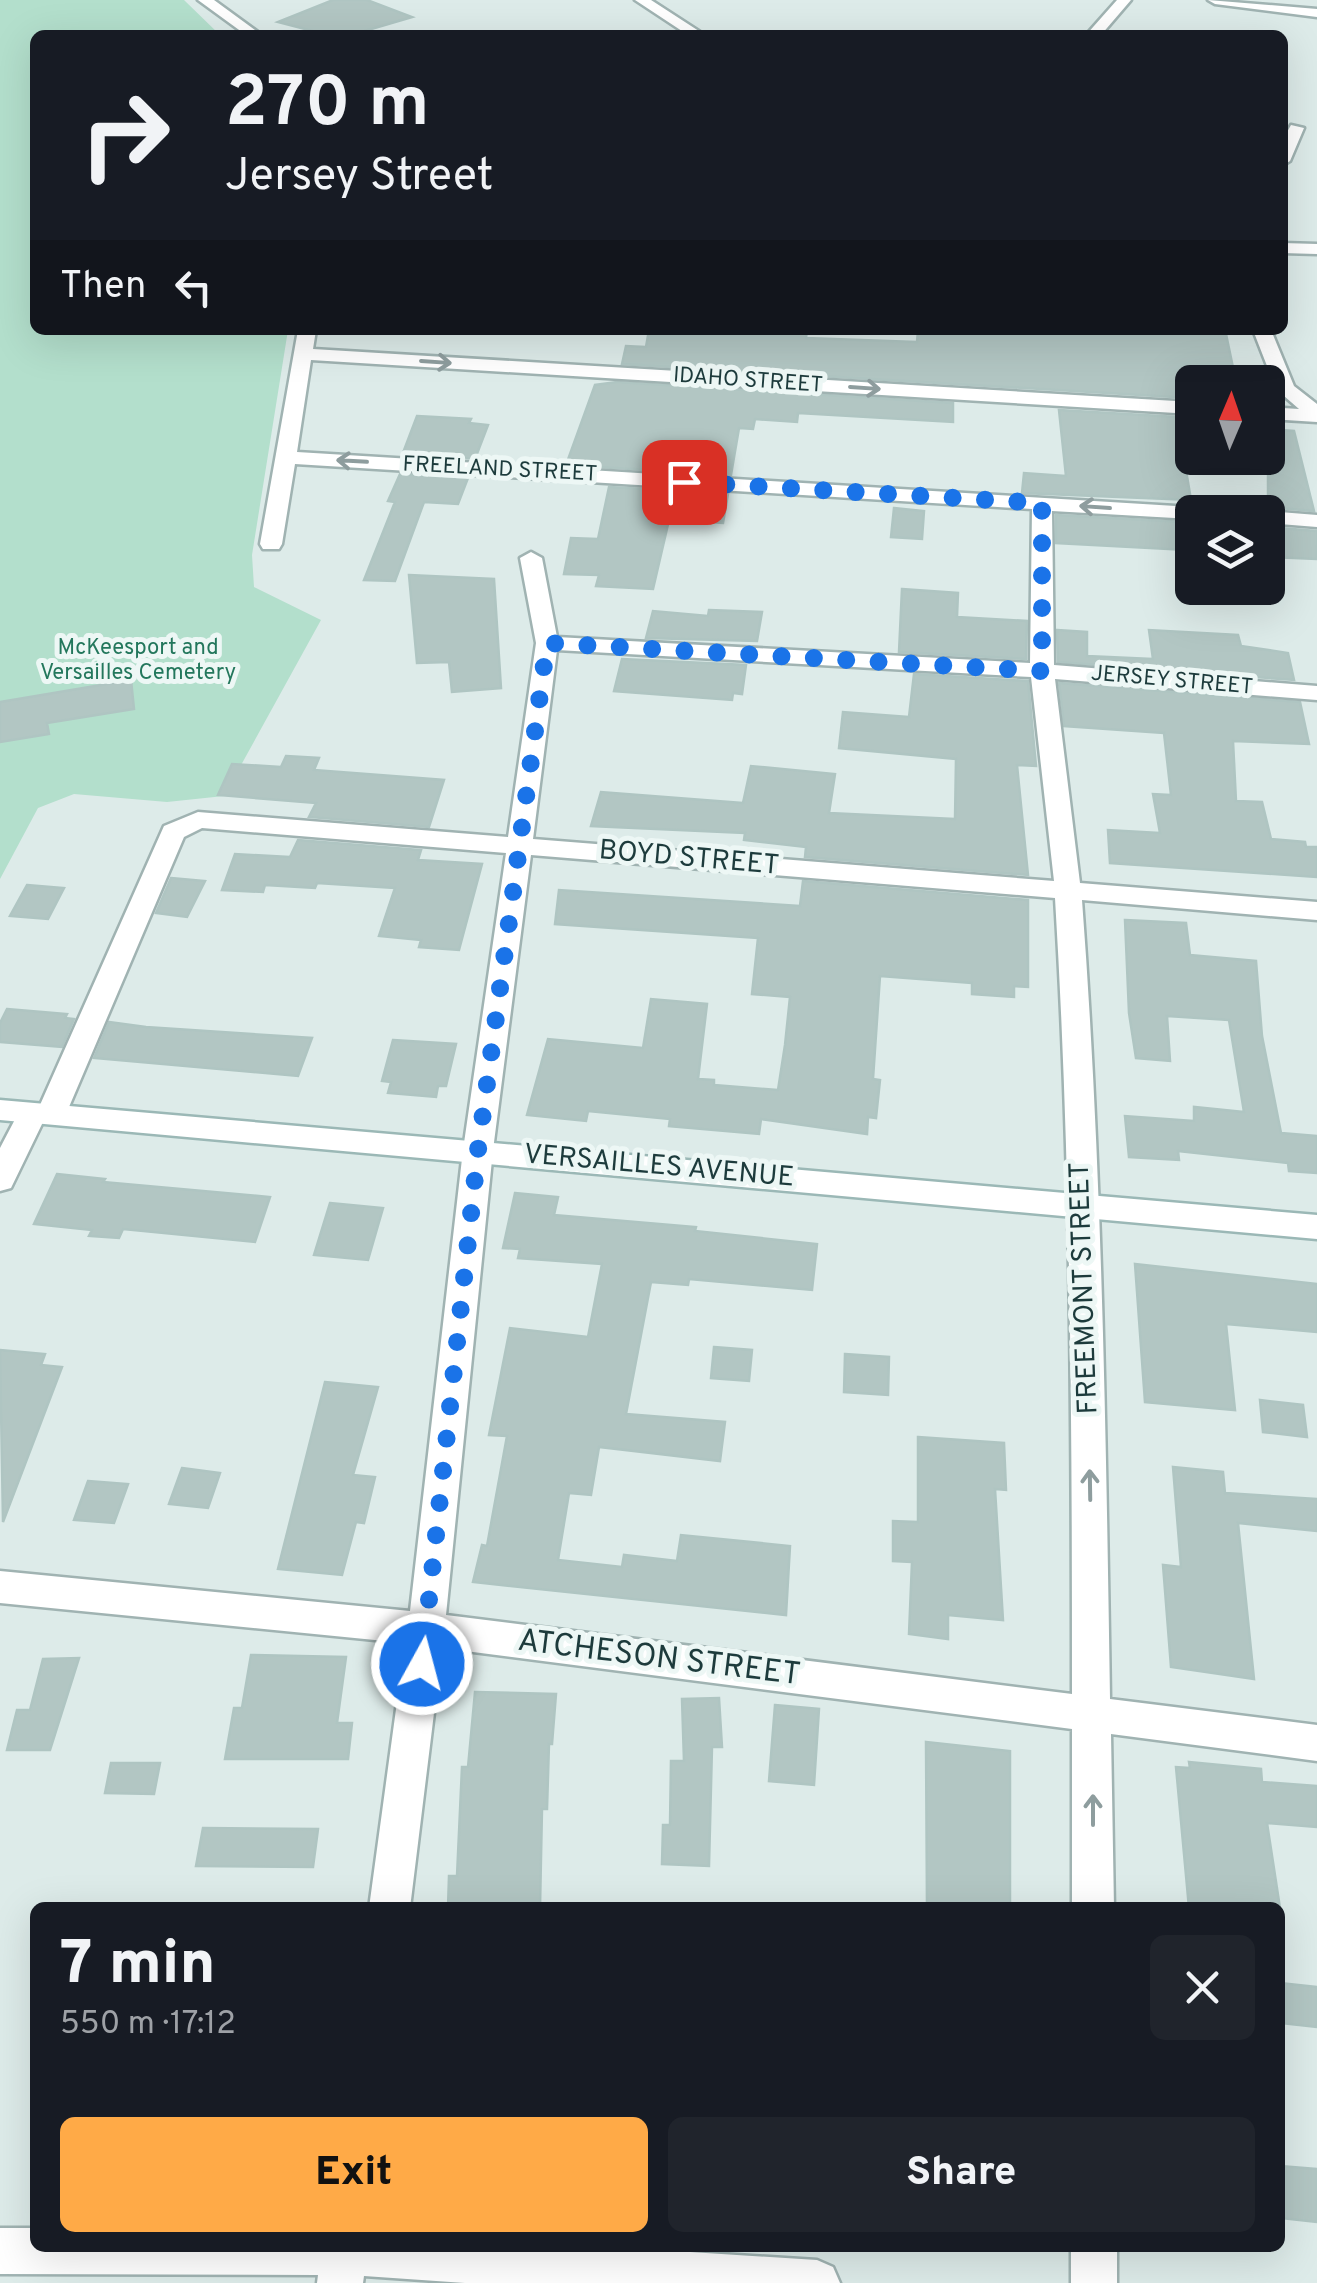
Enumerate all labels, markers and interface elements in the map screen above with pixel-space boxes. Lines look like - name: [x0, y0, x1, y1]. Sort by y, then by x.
- text: 270 m: [225, 62, 430, 151]
- icon: right: [60, 70, 190, 200]
- text: Jersey Street: [225, 149, 494, 206]
- icon: left: [166, 260, 221, 315]
- text: Then: [60, 263, 146, 312]
- one-way arrow: [419, 353, 451, 372]
- street label: IDAHO STREET: [672, 362, 824, 400]
- north arrow: [1175, 365, 1285, 475]
- map controls: [1175, 365, 1285, 605]
- one-way arrow: [848, 379, 880, 398]
- pin: [642, 440, 727, 525]
- one-way arrow: [336, 451, 368, 470]
- street label: FREELAND STREET: [402, 451, 598, 489]
- icon: arrive: [657, 455, 712, 510]
- button: layers: [1175, 495, 1285, 605]
- one-way arrow: [1080, 497, 1112, 516]
- park label: McKeesport and Versailles Cemetery: [40, 635, 236, 687]
- street label: JERSEY STREET: [1090, 660, 1254, 702]
- street label: BOYD STREET: [597, 833, 781, 885]
- street label: VERSAILLES AVENUE: [522, 1137, 796, 1197]
- street label: FREEMONT STREET: [1063, 1161, 1107, 1415]
- one-way arrow: [1080, 1470, 1100, 1502]
- position arrow: [370, 1612, 474, 1716]
- street label: ATCHESON STREET: [515, 1622, 803, 1696]
- one-way arrow: [1084, 1795, 1102, 1828]
- text: 7 min: [60, 1929, 216, 2005]
- button: close: [1150, 1935, 1255, 2040]
- text: 550 m · 17:12: [60, 2005, 236, 2045]
- button: Exit: [60, 2117, 648, 2232]
- button: Share: [668, 2117, 1255, 2232]

